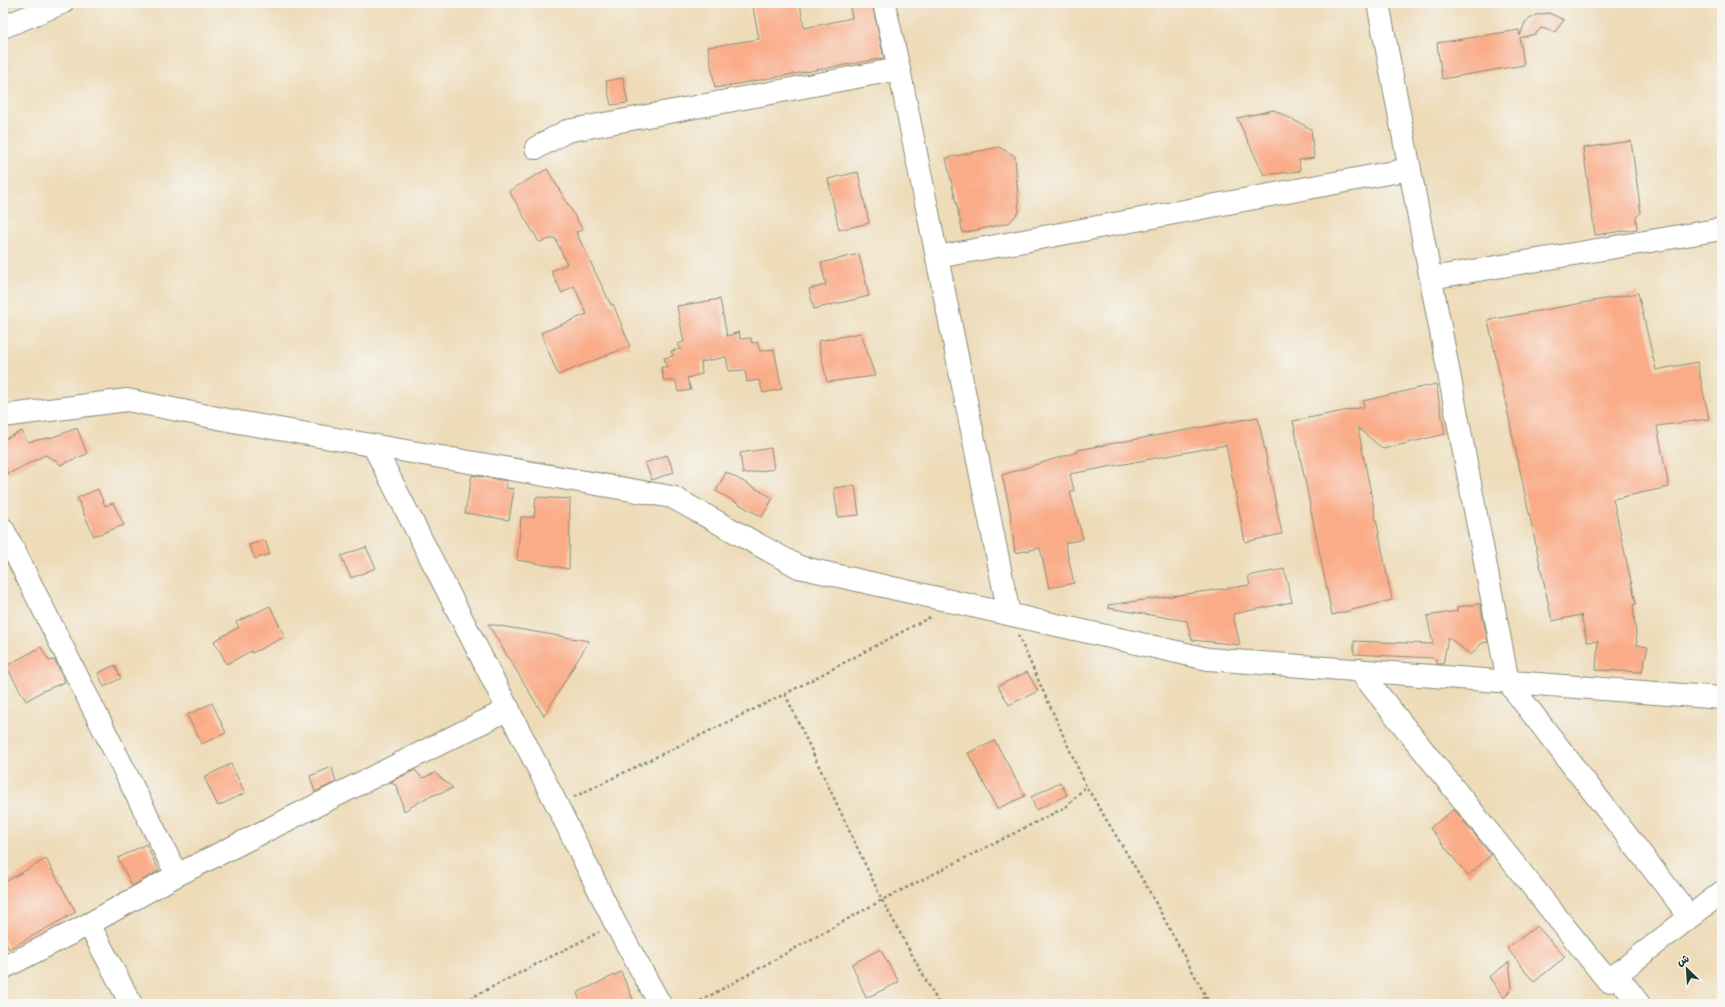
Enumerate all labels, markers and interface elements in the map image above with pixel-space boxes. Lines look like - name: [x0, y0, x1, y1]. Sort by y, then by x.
- north arrow: [1667, 949, 1707, 989]
- text: ش: [1674, 951, 1692, 970]

